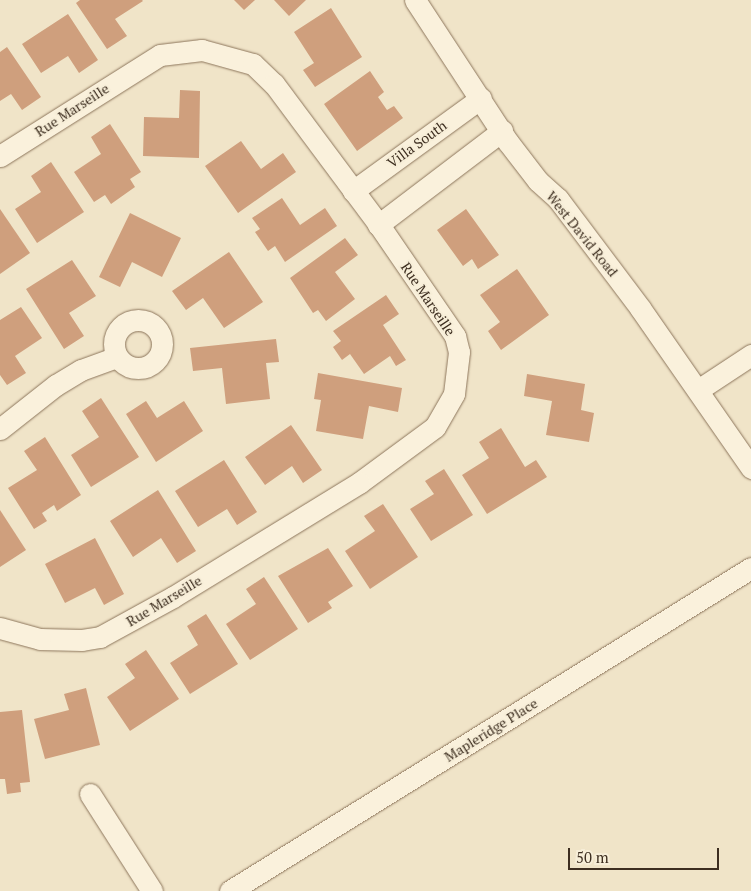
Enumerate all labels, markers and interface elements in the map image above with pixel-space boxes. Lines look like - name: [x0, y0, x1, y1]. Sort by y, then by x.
- street label: Rue Marseille: [32, 80, 112, 140]
- street label: Villa South: [384, 117, 450, 171]
- street label: West David Road: [543, 188, 621, 280]
- street label: Rue Marseille: [397, 259, 459, 339]
- street label: Rue Marseille: [123, 572, 205, 630]
- street label: Mapleridge Place: [441, 695, 541, 765]
- scale bar: [571, 838, 722, 870]
- text: 50 m: [576, 847, 609, 867]

